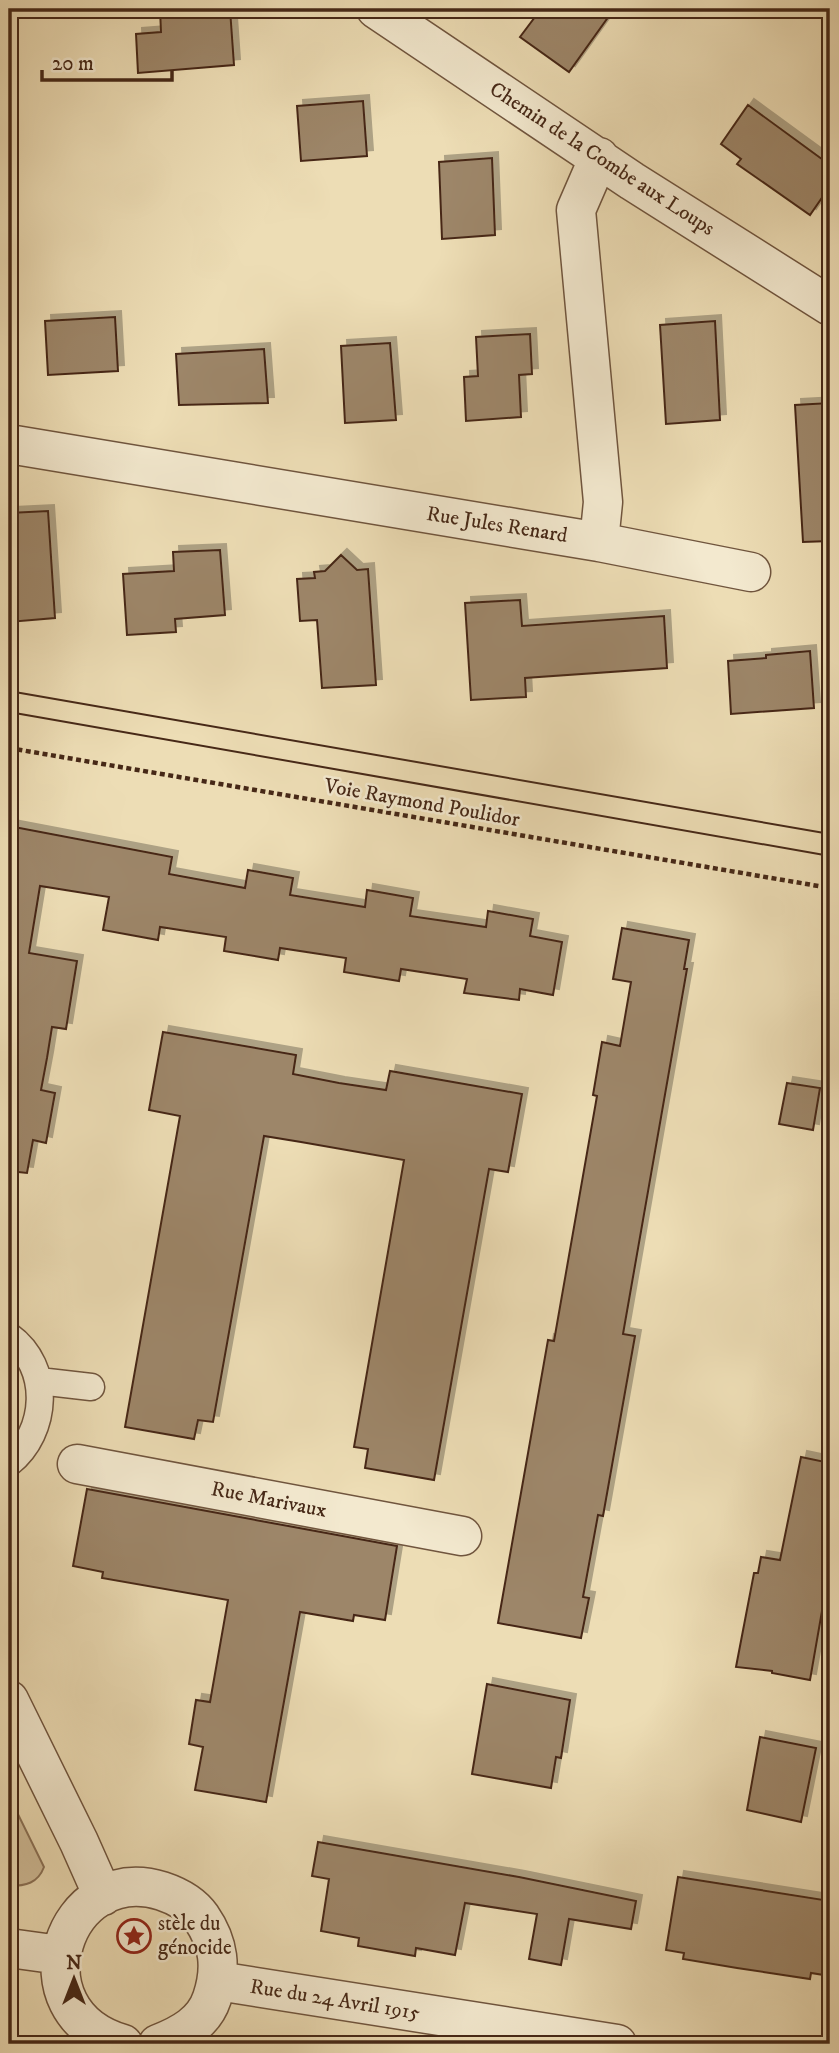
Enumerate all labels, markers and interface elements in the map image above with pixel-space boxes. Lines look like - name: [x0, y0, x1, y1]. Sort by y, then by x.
- scale bar: [42, 38, 172, 82]
- text: 20 m: [52, 51, 94, 77]
- street label: Chemin de la Combe aux Loups: [484, 76, 720, 242]
- street label: Rue Jules Renard: [425, 501, 570, 549]
- street label: Voie Raymond Poulidor: [321, 773, 522, 833]
- street label: Rue Marivaux: [209, 1476, 329, 1524]
- place label: stèle du génocide: [158, 1911, 232, 1961]
- place icon: stèle du génocide: [115, 1917, 153, 1955]
- north arrow: [38, 1944, 108, 2014]
- text: N: [66, 1952, 82, 1975]
- street label: Rue du 24 Avril 1915: [248, 1974, 422, 2026]

